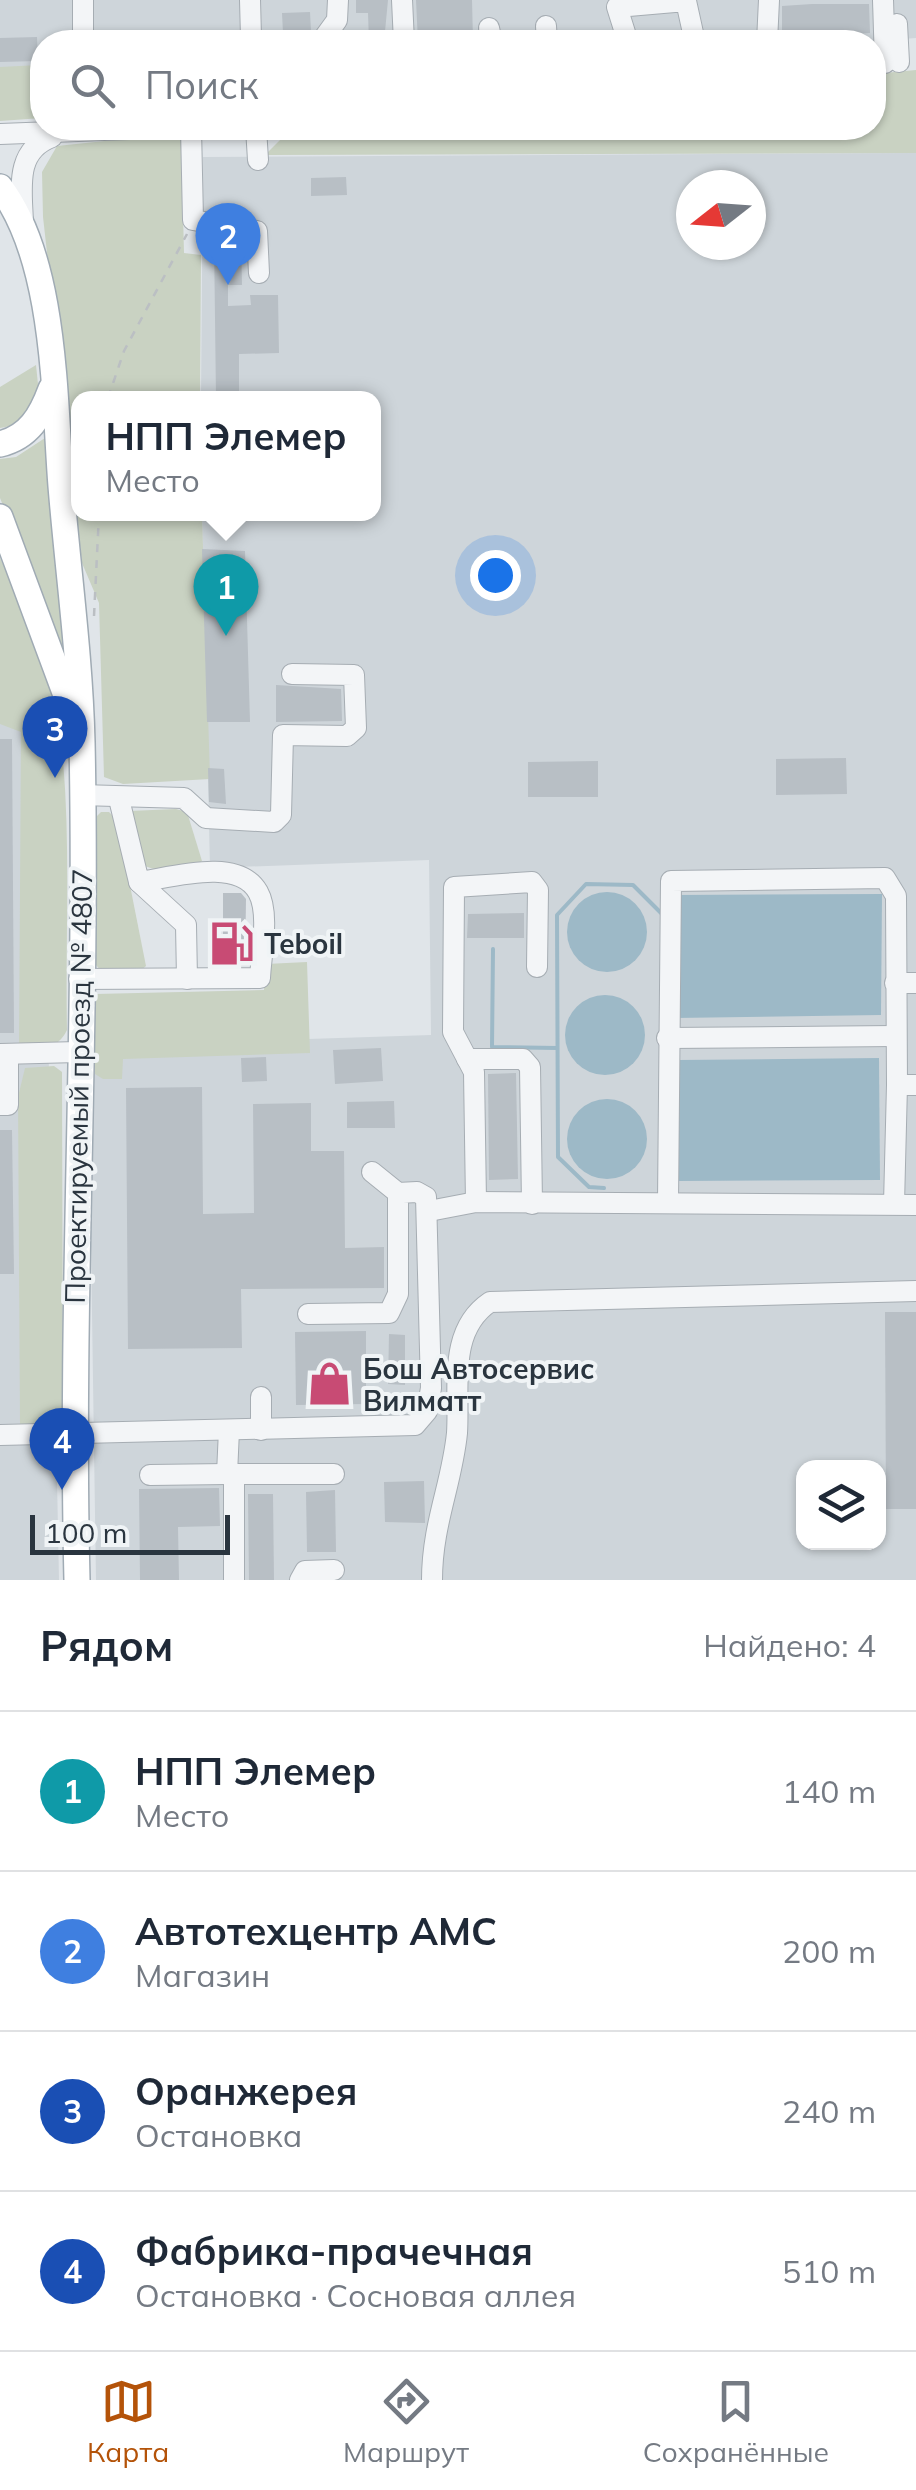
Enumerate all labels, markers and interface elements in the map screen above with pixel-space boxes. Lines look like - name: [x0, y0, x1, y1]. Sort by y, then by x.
- search box: [30, 30, 886, 140]
- icon: search: [65, 58, 120, 113]
- text: Поиск: [145, 61, 258, 109]
- north arrow: [676, 170, 766, 260]
- pin: 2: [196, 202, 260, 285]
- popup: [71, 391, 381, 521]
- text: НПП Элемер: [105, 412, 347, 460]
- text: Место: [105, 460, 200, 500]
- your location: [470, 550, 521, 601]
- pin: 1: [194, 554, 258, 636]
- pin: 3: [22, 696, 88, 778]
- street label: Проектируемый проезд № 4807: [57, 868, 99, 1304]
- fuel station icon: Teboil: [207, 919, 255, 967]
- place label: Teboil: [264, 926, 343, 961]
- place label: Бош Автосервис Вилматт: [363, 1351, 594, 1418]
- shop icon: Бош Автосервис Вилматт: [306, 1360, 354, 1408]
- pin: 4: [30, 1408, 94, 1490]
- map controls: [796, 1460, 886, 1550]
- button: layers: [796, 1460, 886, 1550]
- scale bar: [30, 1510, 230, 1554]
- text: 100 m: [45, 1515, 127, 1550]
- text: Рядом: [40, 1619, 173, 1672]
- text: Найдено: 4: [703, 1625, 876, 1665]
- text: НПП Элемер: [135, 1747, 376, 1795]
- text: 1: [63, 1771, 82, 1811]
- text: 140 m: [782, 1771, 876, 1811]
- text: Место: [135, 1795, 229, 1835]
- text: Автотехцентр АМС: [135, 1907, 497, 1955]
- text: 2: [63, 1931, 82, 1971]
- text: 200 m: [782, 1931, 876, 1971]
- text: Магазин: [135, 1955, 270, 1995]
- text: Оранжерея: [135, 2067, 357, 2115]
- text: 3: [63, 2091, 82, 2131]
- text: 240 m: [782, 2091, 876, 2131]
- text: Остановка: [135, 2115, 302, 2155]
- text: Фабрика-прачечная: [135, 2227, 533, 2275]
- text: 4: [63, 2251, 82, 2291]
- text: 510 m: [782, 2251, 876, 2291]
- text: Остановка · Сосновая аллея: [135, 2275, 576, 2315]
- tab: Карта: [87, 2374, 169, 2469]
- tab: Маршрут: [343, 2374, 469, 2469]
- tab: Сохранённые: [643, 2374, 829, 2469]

